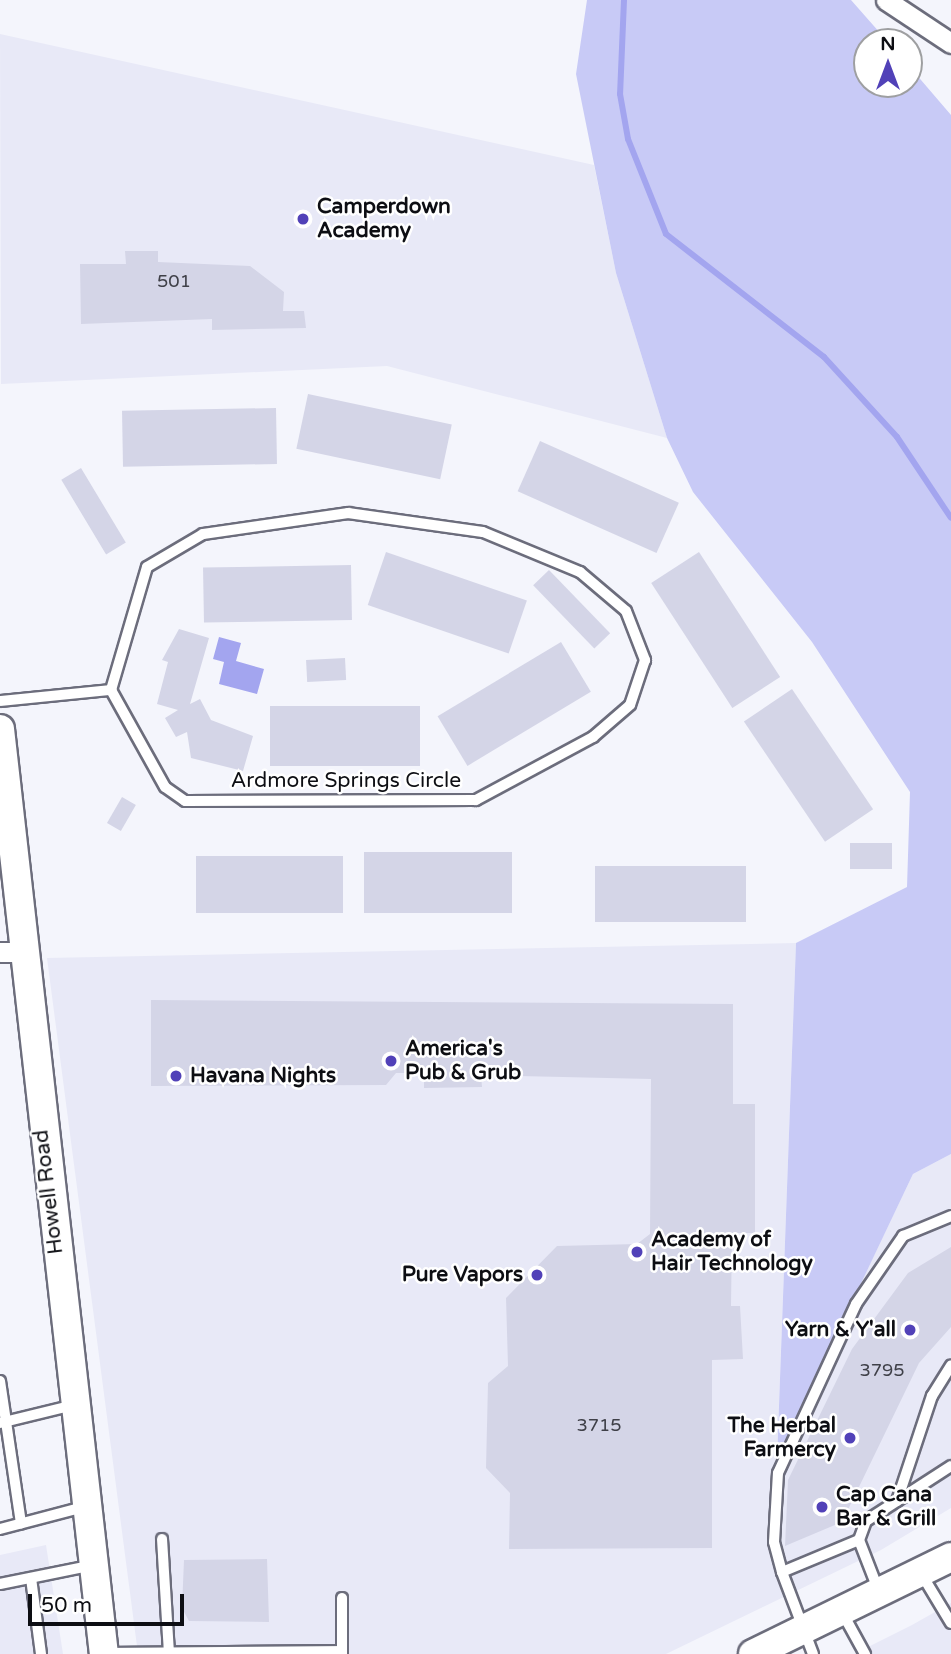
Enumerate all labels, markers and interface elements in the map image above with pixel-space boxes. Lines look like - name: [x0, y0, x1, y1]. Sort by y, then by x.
- north arrow: [853, 28, 923, 98]
- text: N: [880, 33, 896, 55]
- place label: Camperdown Academy: [317, 194, 451, 244]
- marker: Camperdown Academy: [295, 211, 311, 227]
- house number: 501: [157, 270, 191, 292]
- street label: Ardmore Springs Circle: [231, 768, 461, 794]
- place label: America's Pub & Grub: [405, 1036, 521, 1086]
- marker: America's Pub & Grub: [383, 1053, 399, 1069]
- place label: Havana Nights: [190, 1063, 336, 1089]
- marker: Havana Nights: [168, 1068, 184, 1084]
- street label: Howell Road: [29, 1128, 69, 1256]
- place label: Academy of Hair Technology: [651, 1227, 813, 1277]
- marker: Academy of Hair Technology: [629, 1244, 645, 1260]
- place label: Pure Vapors: [402, 1262, 523, 1288]
- marker: Pure Vapors: [529, 1267, 545, 1283]
- place label: Yarn & Y'all: [785, 1317, 896, 1343]
- marker: Yarn & Y'all: [902, 1322, 918, 1338]
- house number: 3795: [859, 1359, 905, 1381]
- place label: The Herbal Farmercy: [727, 1413, 836, 1463]
- house number: 3715: [576, 1414, 622, 1436]
- marker: The Herbal Farmercy: [842, 1430, 858, 1446]
- place label: Cap Cana Bar & Grill: [836, 1482, 936, 1532]
- marker: Cap Cana Bar & Grill: [814, 1499, 830, 1515]
- scale bar: [32, 1580, 187, 1624]
- text: 50 m: [41, 1593, 92, 1618]

